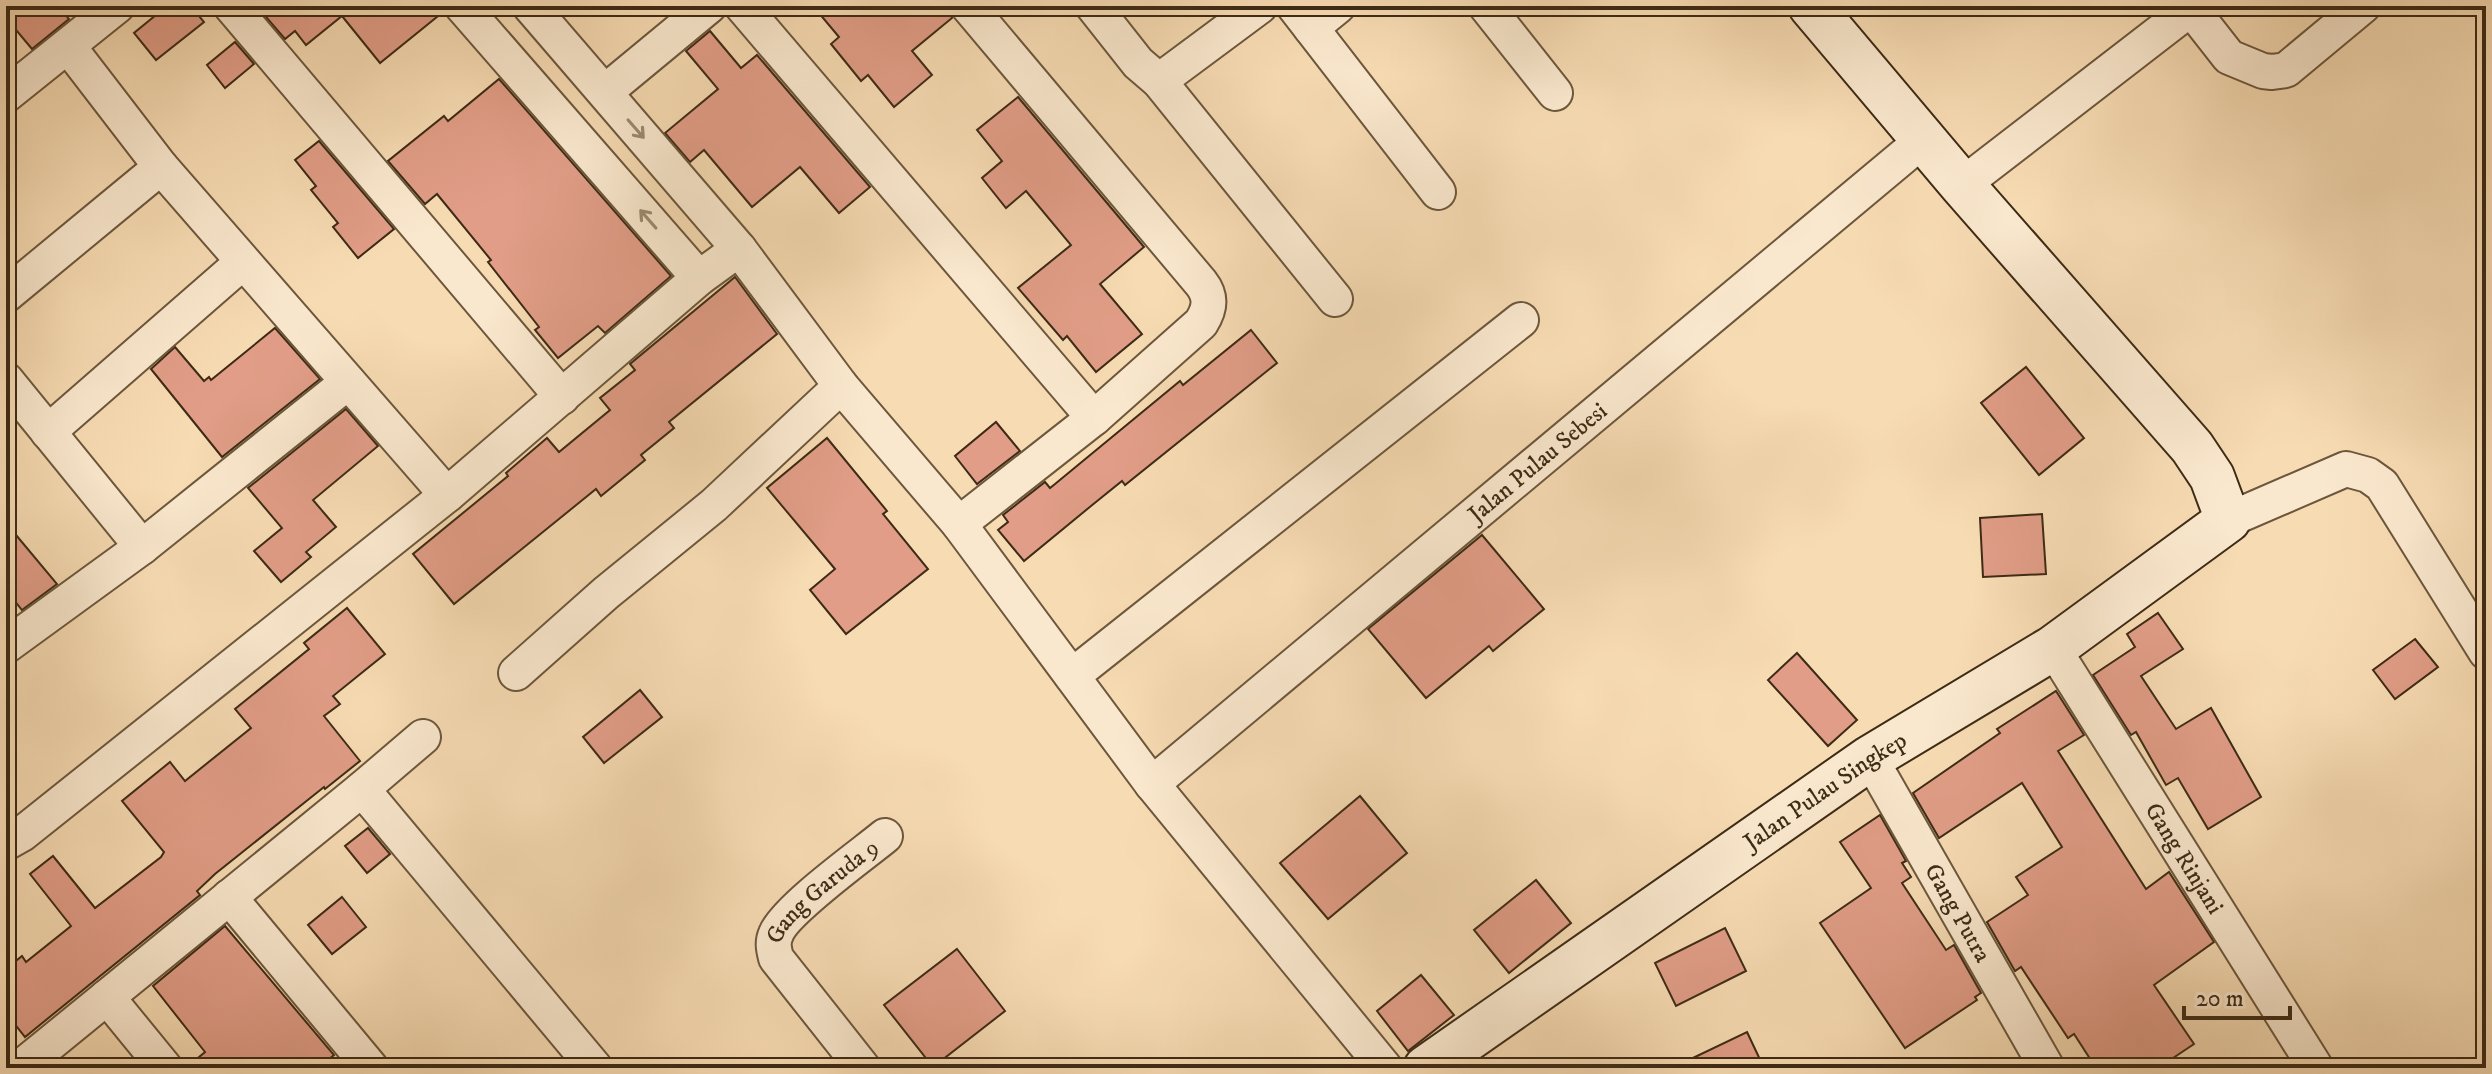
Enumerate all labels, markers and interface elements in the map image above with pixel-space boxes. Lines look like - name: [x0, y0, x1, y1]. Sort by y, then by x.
- one-way arrow: [627, 118, 645, 138]
- one-way arrow: [639, 210, 657, 230]
- street label: Jalan Pulau Sebesi: [1461, 396, 1614, 531]
- street label: Jalan Pulau Singkep: [1737, 725, 1912, 859]
- street label: Gang Rinjani: [2138, 797, 2230, 920]
- street label: Gang Garuda 9: [760, 833, 885, 947]
- street label: Gang Putra: [1917, 858, 1998, 968]
- scale bar: [2184, 970, 2290, 1020]
- text: 20 m: [2196, 984, 2244, 1014]

